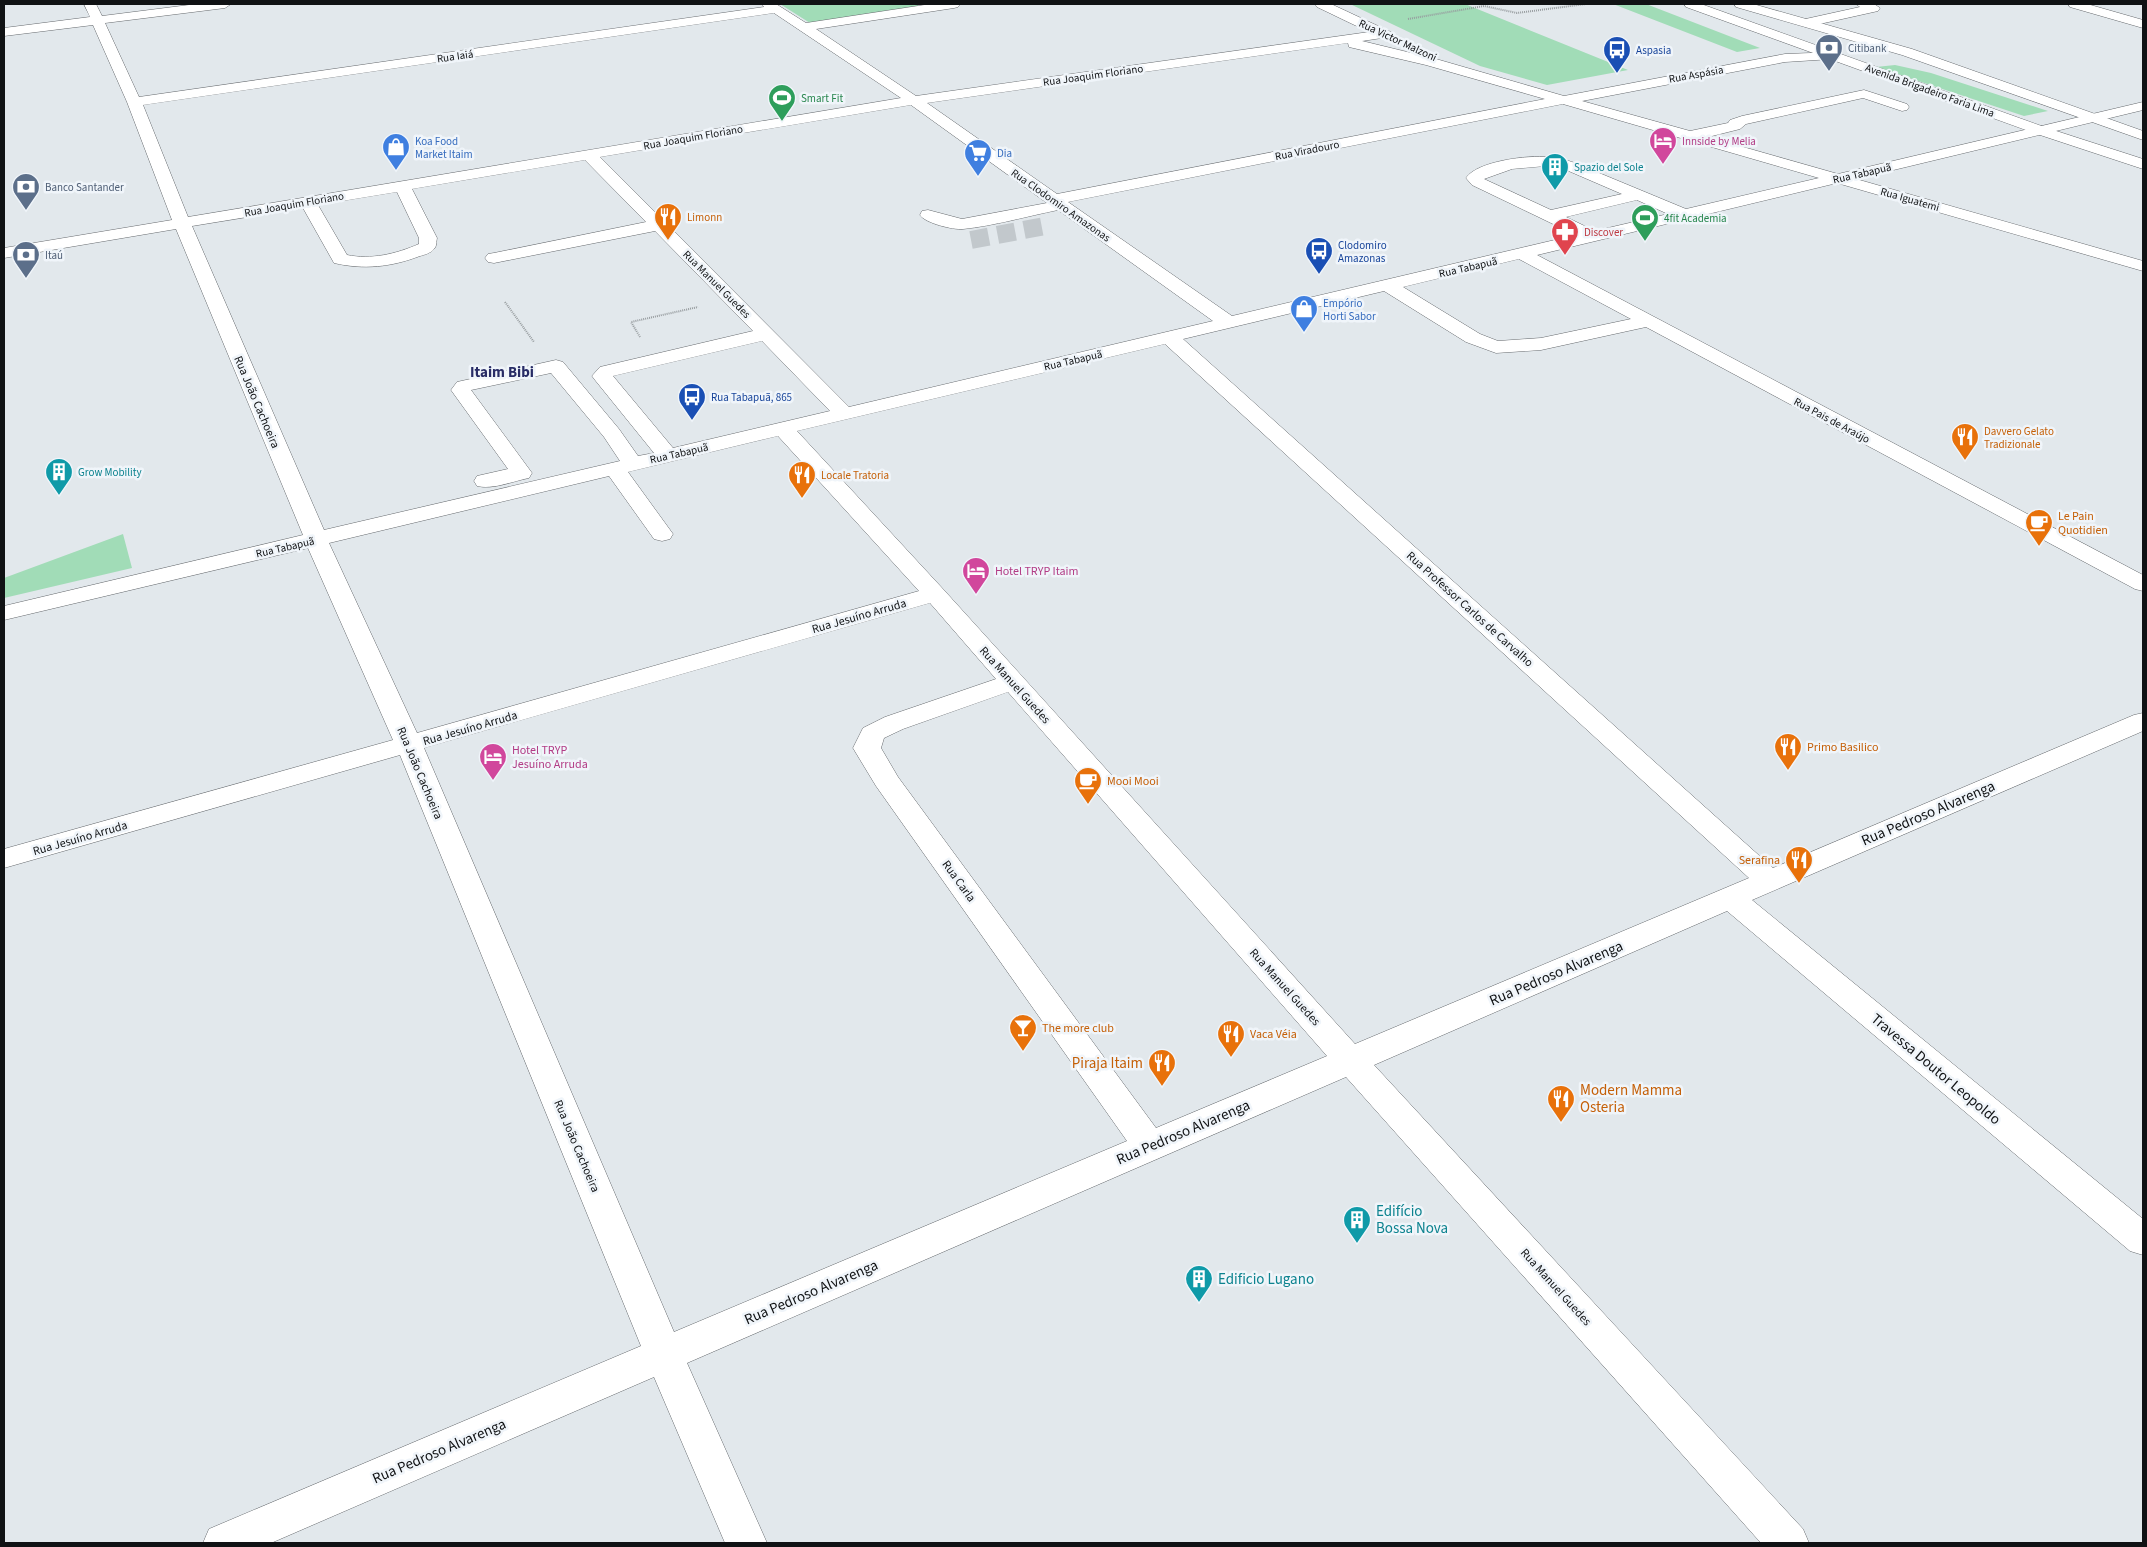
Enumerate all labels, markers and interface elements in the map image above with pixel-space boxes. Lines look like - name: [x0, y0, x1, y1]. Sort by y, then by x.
- street label: Rua Victor Malzoni: [1356, 16, 1439, 65]
- bank icon: Citibank: [1814, 33, 1844, 72]
- bus stop icon: Aspasia: [1602, 35, 1632, 74]
- place label: Citibank: [1848, 41, 1887, 56]
- place label: Aspasia: [1636, 43, 1671, 58]
- street label: Rua Iaiá: [436, 47, 474, 66]
- street label: Avenida Brigadeiro Faria Lima: [1863, 60, 1997, 121]
- street label: Rua Joaquim Floriano: [1042, 61, 1144, 90]
- street label: Rua Aspásia: [1668, 62, 1725, 87]
- sports icon: Smart Fit: [767, 83, 797, 122]
- place label: Smart Fit: [801, 91, 843, 106]
- street label: Rua Joaquim Floriano: [642, 121, 744, 154]
- hotel icon: Innside by Melia: [1648, 126, 1678, 165]
- shop icon: Koa Food Market Itaim: [381, 132, 411, 171]
- place label: Koa Food Market Itaim: [415, 134, 473, 162]
- place label: Innside by Melia: [1682, 134, 1756, 149]
- street label: Rua Viradouro: [1274, 137, 1341, 164]
- supermarket icon: Dia: [963, 138, 993, 177]
- place label: Dia: [997, 146, 1012, 161]
- building icon: Spazio del Sole: [1540, 152, 1570, 191]
- street label: Rua Tabapuã: [1831, 159, 1893, 188]
- place label: Spazio del Sole: [1574, 160, 1644, 175]
- street label: Rua Clodomiro Amazonas: [1008, 165, 1114, 246]
- bank icon: Banco Santander: [11, 172, 41, 211]
- place label: Banco Santander: [45, 180, 124, 195]
- street label: Rua Iguatemi: [1879, 184, 1941, 215]
- street label: Rua Joaquim Floriano: [243, 188, 345, 221]
- restaurant icon: Limonn: [653, 202, 683, 241]
- sports icon: 4fit Academia: [1630, 203, 1660, 242]
- place label: Limonn: [687, 210, 722, 225]
- place label: 4fit Academia: [1664, 211, 1727, 226]
- pharmacy icon: Discover: [1550, 217, 1580, 256]
- place label: Discover: [1584, 225, 1623, 240]
- bus stop icon: Clodomiro Amazonas: [1304, 236, 1334, 275]
- place label: Clodomiro Amazonas: [1338, 238, 1387, 266]
- bank icon: Itaú: [11, 240, 41, 279]
- street label: Rua Manuel Guedes: [679, 247, 754, 322]
- place label: Itaú: [45, 248, 63, 263]
- street label: Rua Tabapuã: [1437, 253, 1499, 282]
- shop icon: Empório Horti Sabor: [1289, 294, 1319, 333]
- place label: Empório Horti Sabor: [1323, 296, 1376, 324]
- street label: Rua Tabapuã: [1042, 346, 1104, 375]
- street label: Rua João Cachoeira: [229, 353, 284, 451]
- district label: Itaim Bibi: [470, 362, 534, 383]
- bus stop icon: Rua Tabapuã, 865: [677, 382, 707, 421]
- place label: Rua Tabapuã, 865: [711, 390, 792, 405]
- street label: Rua Pais de Araújo: [1791, 394, 1873, 447]
- restaurant icon: Davvero Gelato Tradizionale: [1950, 422, 1980, 461]
- place label: Davvero Gelato Tradizionale: [1984, 424, 2054, 452]
- street label: Rua Tabapuã: [648, 439, 710, 468]
- building icon: Grow Mobility: [44, 457, 74, 496]
- restaurant icon: Locale Tratoria: [787, 460, 817, 499]
- place label: Grow Mobility: [78, 465, 142, 480]
- place label: Locale Tratoria: [821, 468, 889, 483]
- cafe icon: Le Pain Quotidien: [2024, 508, 2054, 547]
- place label: Le Pain Quotidien: [2058, 508, 2108, 539]
- street label: Rua Tabapuã: [254, 533, 316, 562]
- street label: Rua Professor Carlos de Carvalho: [1402, 548, 1537, 671]
- hotel icon: Hotel TRYP Itaim: [961, 556, 991, 595]
- place label: Hotel TRYP Itaim: [995, 563, 1079, 580]
- street label: Rua Jesuíno Arruda: [810, 595, 908, 638]
- street label: Rua Manuel Guedes: [975, 643, 1054, 728]
- street label: Rua Jesuíno Arruda: [421, 707, 519, 750]
- street label: Rua João Cachoeira: [392, 724, 447, 822]
- restaurant icon: Primo Basilico: [1773, 732, 1803, 771]
- place label: Primo Basilico: [1807, 739, 1879, 756]
- hotel icon: Hotel TRYP Jesuíno Arruda: [478, 742, 508, 781]
- place label: Hotel TRYP Jesuíno Arruda: [512, 742, 588, 773]
- cafe icon: Mooi Mooi: [1073, 766, 1103, 805]
- place label: Mooi Mooi: [1107, 773, 1159, 790]
- street label: Rua Pedroso Alvarenga: [1858, 776, 1998, 851]
- street label: Rua Jesuíno Arruda: [31, 817, 129, 860]
- restaurant icon: Serafina: [1784, 845, 1814, 884]
- place label: Serafina: [1739, 852, 1780, 869]
- street label: Rua Carla: [938, 857, 980, 906]
- street label: Rua Pedroso Alvarenga: [1486, 936, 1626, 1011]
- street label: Rua Manuel Guedes: [1245, 945, 1324, 1030]
- street label: Travessa Doutor Leopoldo: [1866, 1009, 2005, 1130]
- bar icon: The more club: [1008, 1013, 1038, 1052]
- restaurant icon: Vaca Véia: [1216, 1019, 1246, 1058]
- place label: The more club: [1042, 1020, 1114, 1037]
- place label: Vaca Véia: [1250, 1026, 1297, 1043]
- restaurant icon: Piraja Itaim: [1147, 1048, 1177, 1087]
- place label: Piraja Itaim: [1072, 1053, 1143, 1074]
- place label: Modern Mamma Osteria: [1580, 1080, 1682, 1118]
- restaurant icon: Modern Mamma Osteria: [1546, 1084, 1576, 1123]
- street label: Rua Pedroso Alvarenga: [1113, 1095, 1253, 1170]
- street label: Rua João Cachoeira: [549, 1097, 604, 1195]
- place label: Edifício Bossa Nova: [1376, 1201, 1448, 1239]
- building icon: Edifício Bossa Nova: [1342, 1205, 1372, 1244]
- street label: Rua Manuel Guedes: [1516, 1245, 1595, 1330]
- street label: Rua Pedroso Alvarenga: [741, 1255, 881, 1330]
- building icon: Edificio Lugano: [1184, 1264, 1214, 1303]
- place label: Edificio Lugano: [1218, 1269, 1314, 1290]
- street label: Rua Pedroso Alvarenga: [369, 1414, 509, 1489]

